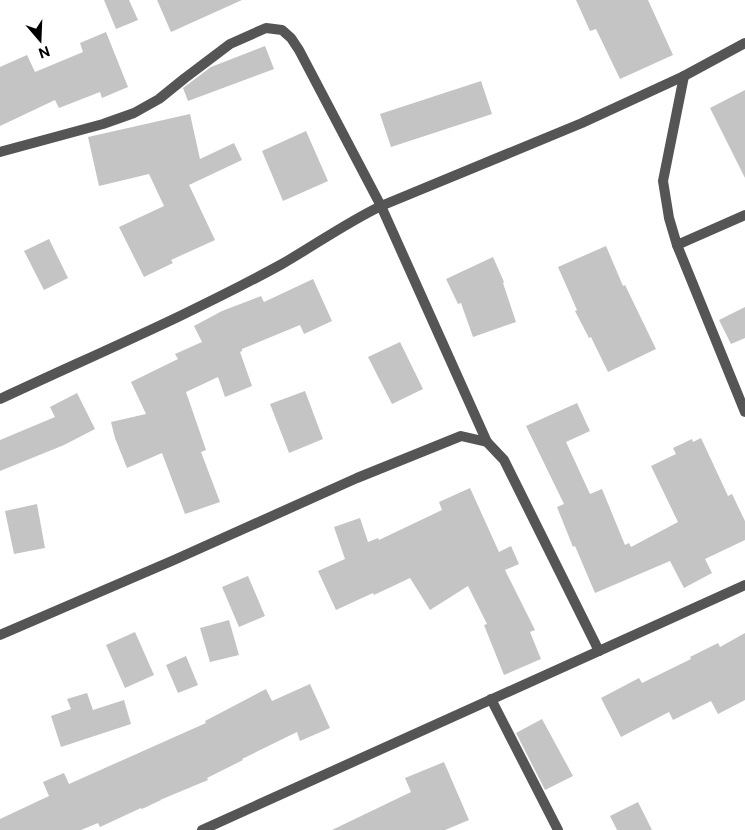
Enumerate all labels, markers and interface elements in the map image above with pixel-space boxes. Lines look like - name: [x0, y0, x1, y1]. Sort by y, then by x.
- north arrow: [15, 15, 65, 65]
- text: N: [36, 43, 52, 62]

